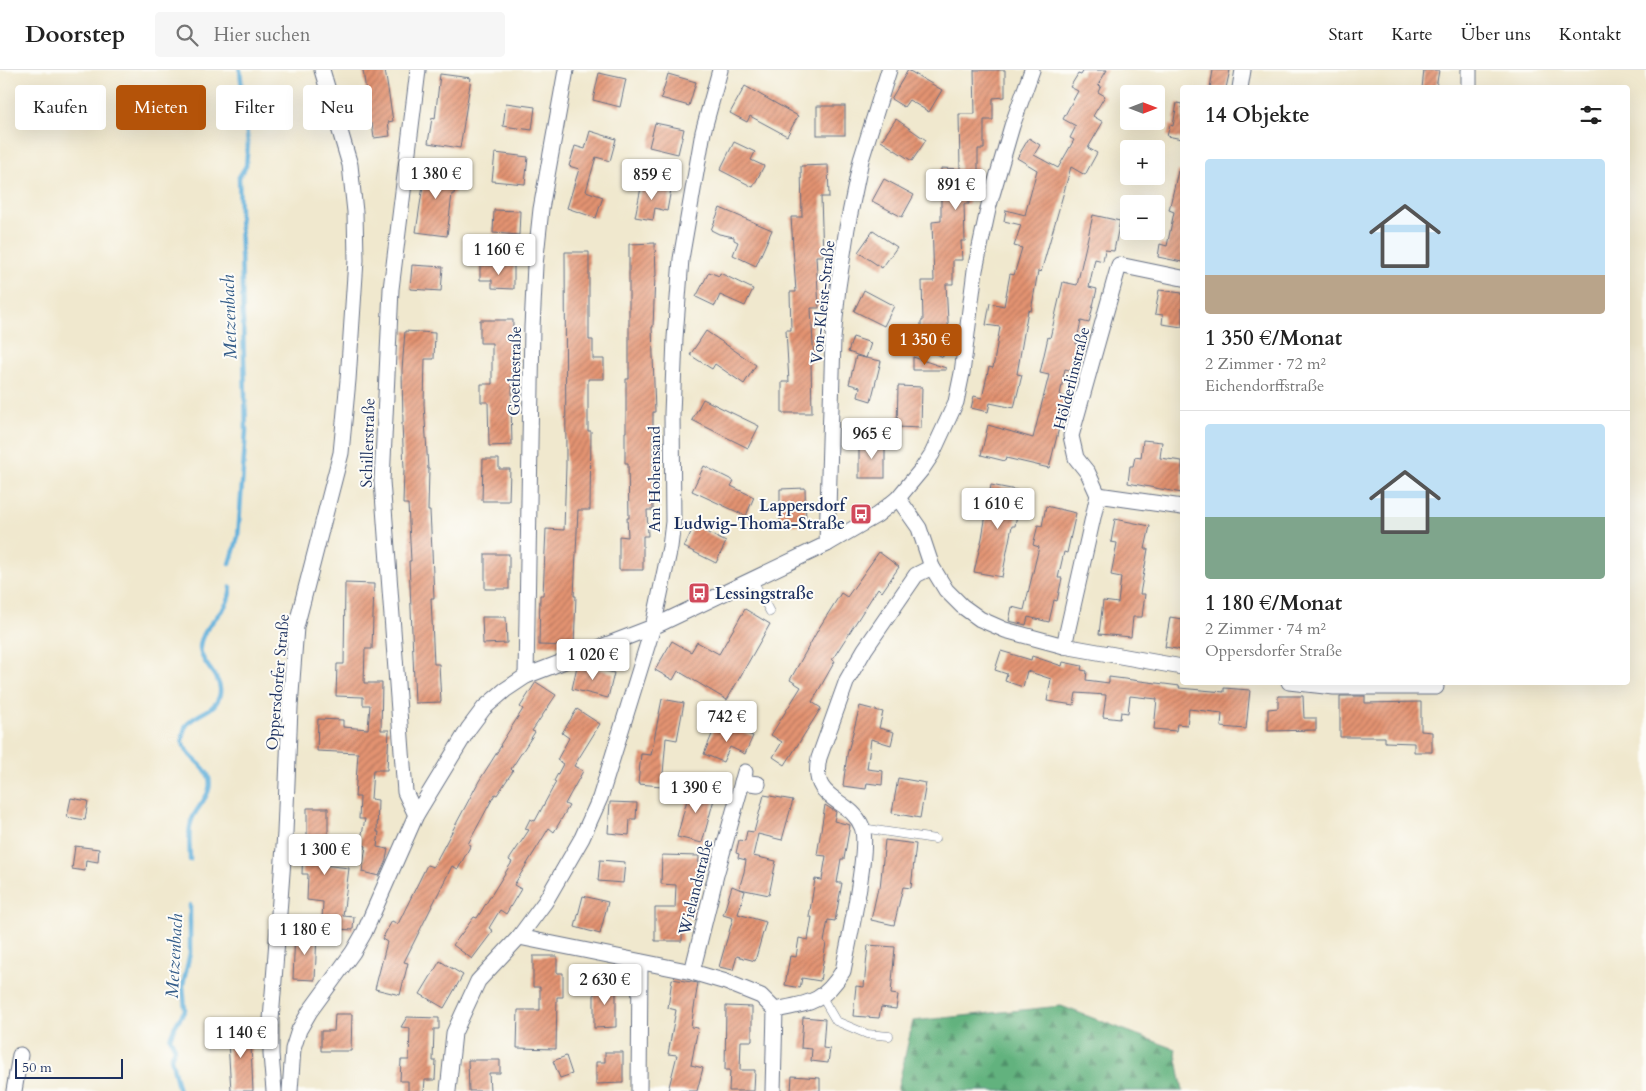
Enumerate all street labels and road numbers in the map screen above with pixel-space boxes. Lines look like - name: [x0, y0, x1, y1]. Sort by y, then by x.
- street label: Von-Kleist-Straße: [806, 239, 840, 365]
- street label: Hölderlinstraße: [1049, 324, 1095, 432]
- street label: Goethestraße: [503, 326, 527, 416]
- street label: Schillerstraße: [355, 398, 381, 488]
- street label: Am Hohensand: [644, 425, 666, 532]
- street label: Oppersdorfer Straße: [261, 613, 295, 751]
- street label: Wielandstraße: [673, 837, 718, 938]

